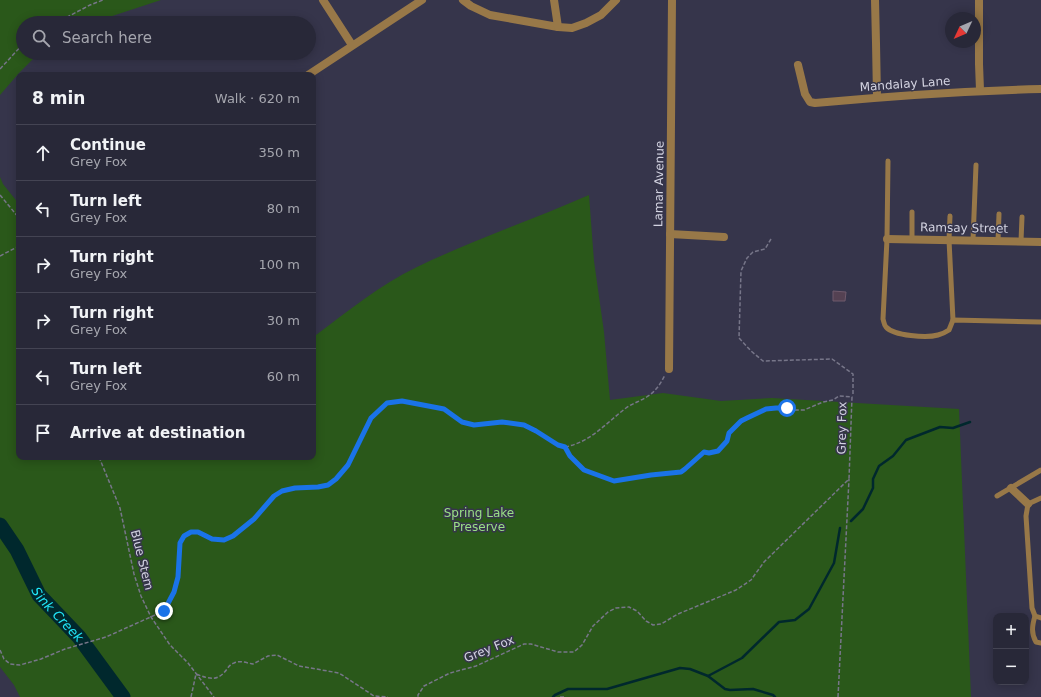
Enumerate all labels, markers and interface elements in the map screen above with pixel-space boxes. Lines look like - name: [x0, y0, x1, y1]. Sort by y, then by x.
- north arrow: [945, 12, 981, 48]
- search box: [16, 16, 316, 60]
- icon: search: [30, 27, 52, 49]
- text: Search here: [62, 29, 152, 47]
- street label: Mandalay Lane: [859, 74, 951, 94]
- text: 8 min: [32, 88, 85, 108]
- text: Walk · 620 m: [215, 91, 300, 106]
- text: Continue: [70, 136, 146, 154]
- street label: Lamar Avenue: [651, 141, 667, 227]
- icon: ahead: [32, 142, 54, 164]
- text: 350 m: [258, 145, 300, 160]
- text: Grey Fox: [70, 154, 127, 169]
- text: Turn left: [70, 192, 142, 210]
- icon: left: [32, 198, 54, 220]
- text: 80 m: [267, 201, 300, 216]
- text: Grey Fox: [70, 210, 127, 225]
- street label: Ramsay Street: [920, 220, 1008, 236]
- text: Turn right: [70, 248, 154, 266]
- icon: right: [32, 254, 54, 276]
- text: 100 m: [258, 257, 300, 272]
- text: Grey Fox: [70, 266, 127, 281]
- text: Turn right: [70, 304, 154, 322]
- icon: right: [32, 310, 54, 332]
- text: 30 m: [267, 313, 300, 328]
- text: Grey Fox: [70, 322, 127, 337]
- text: Turn left: [70, 360, 142, 378]
- icon: left: [32, 366, 54, 388]
- text: 60 m: [267, 369, 300, 384]
- text: Grey Fox: [70, 378, 127, 393]
- route start: [778, 399, 796, 417]
- street label: Grey Fox: [835, 401, 849, 455]
- icon: arrive: [32, 422, 54, 444]
- text: Arrive at destination: [70, 424, 245, 442]
- park label: Spring Lake Preserve: [444, 506, 514, 534]
- street label: Blue Stem: [128, 528, 156, 592]
- water label: Sink Creek: [29, 584, 87, 645]
- route end: [155, 602, 173, 620]
- map controls: [993, 613, 1029, 685]
- button: +: [993, 613, 1029, 649]
- street label: Grey Fox: [462, 633, 516, 665]
- button: −: [993, 649, 1029, 685]

